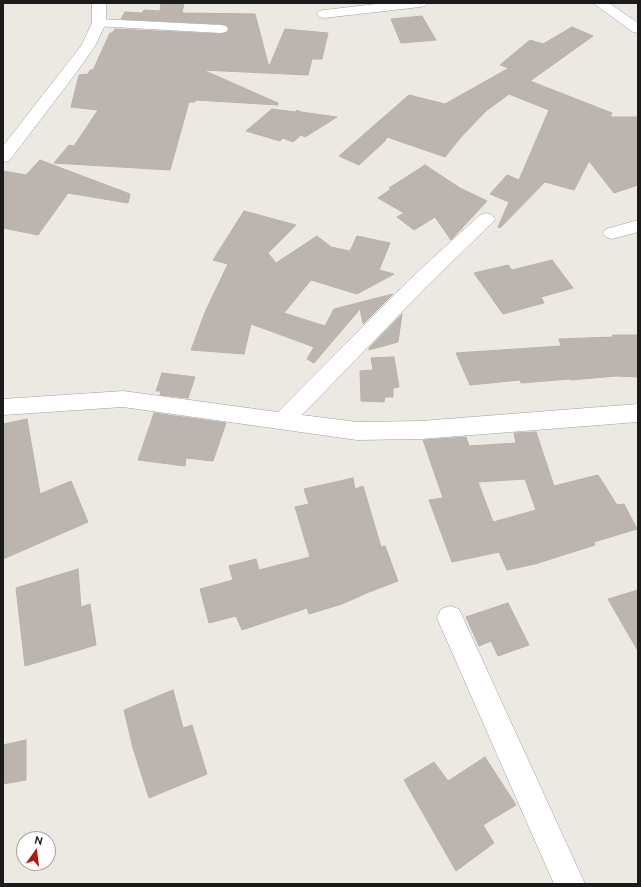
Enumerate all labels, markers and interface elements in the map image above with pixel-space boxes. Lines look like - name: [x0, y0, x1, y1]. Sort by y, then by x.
- north arrow: [16, 831, 56, 871]
- text: N: [33, 834, 44, 847]

